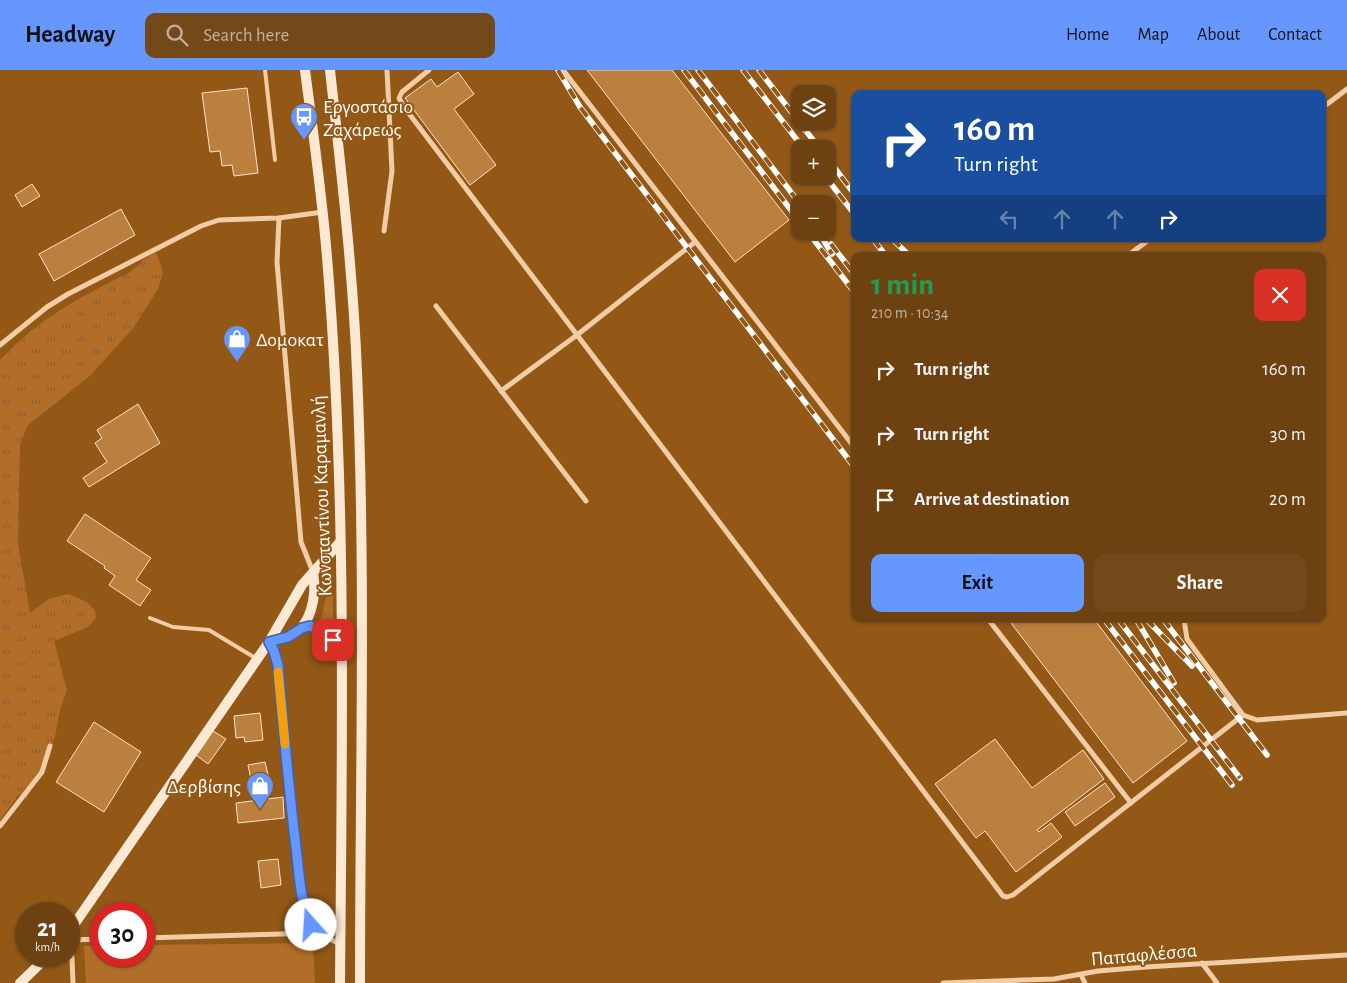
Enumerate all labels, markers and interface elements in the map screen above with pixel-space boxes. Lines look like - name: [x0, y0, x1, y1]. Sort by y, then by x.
- search box: [145, 13, 495, 58]
- icon: search: [163, 21, 191, 49]
- text: Headway: [25, 23, 115, 47]
- text: Search here: [203, 26, 289, 45]
- text: Home: [1066, 26, 1109, 44]
- text: Map: [1137, 26, 1169, 44]
- text: About: [1197, 26, 1240, 44]
- text: Contact: [1268, 26, 1322, 44]
- map controls: [791, 85, 836, 240]
- button: layers: [791, 85, 836, 130]
- place label: Εργοστάσιο Ζαχάρεως: [323, 97, 413, 140]
- bus stop icon: Εργοστάσιο Ζαχάρεως: [289, 102, 319, 141]
- icon: right: [871, 110, 936, 175]
- text: 160 m: [954, 112, 1035, 147]
- button: +: [791, 140, 836, 185]
- text: Turn right: [954, 153, 1038, 175]
- button: −: [791, 195, 836, 240]
- icon: left: [995, 205, 1023, 233]
- icon: ahead: [1048, 205, 1076, 233]
- icon: ahead: [1101, 205, 1129, 233]
- icon: right: [1154, 205, 1182, 233]
- button: close: [1254, 269, 1306, 321]
- text: 1 min: [871, 270, 934, 300]
- text: 210 m · 10:34: [871, 305, 949, 321]
- shop icon: Δομοκατ: [222, 324, 252, 363]
- place label: Δομοκατ: [256, 330, 324, 350]
- icon: right: [871, 356, 899, 384]
- text: Turn right: [914, 360, 989, 379]
- text: 160 m: [1262, 360, 1306, 379]
- street label: Κωνσταντίνου Καραμανλή: [308, 395, 336, 597]
- icon: right: [871, 421, 899, 449]
- text: Turn right: [914, 425, 989, 444]
- text: 30 m: [1270, 425, 1306, 444]
- icon: arrive: [871, 486, 899, 514]
- text: Arrive at destination: [914, 490, 1070, 509]
- text: 20 m: [1269, 490, 1306, 509]
- button: Exit: [871, 554, 1084, 612]
- button: Share: [1094, 554, 1306, 612]
- pin: [312, 619, 354, 661]
- icon: arrive: [319, 626, 347, 654]
- shop icon: Δερβίσης: [245, 771, 275, 810]
- place label: Δερβίσης: [167, 777, 241, 797]
- position arrow: [284, 898, 336, 950]
- speed limit sign: 30: [90, 902, 155, 967]
- text: 21: [37, 916, 58, 941]
- street label: Παπαφλέσσα: [1090, 940, 1198, 970]
- text: km/h: [35, 941, 60, 953]

